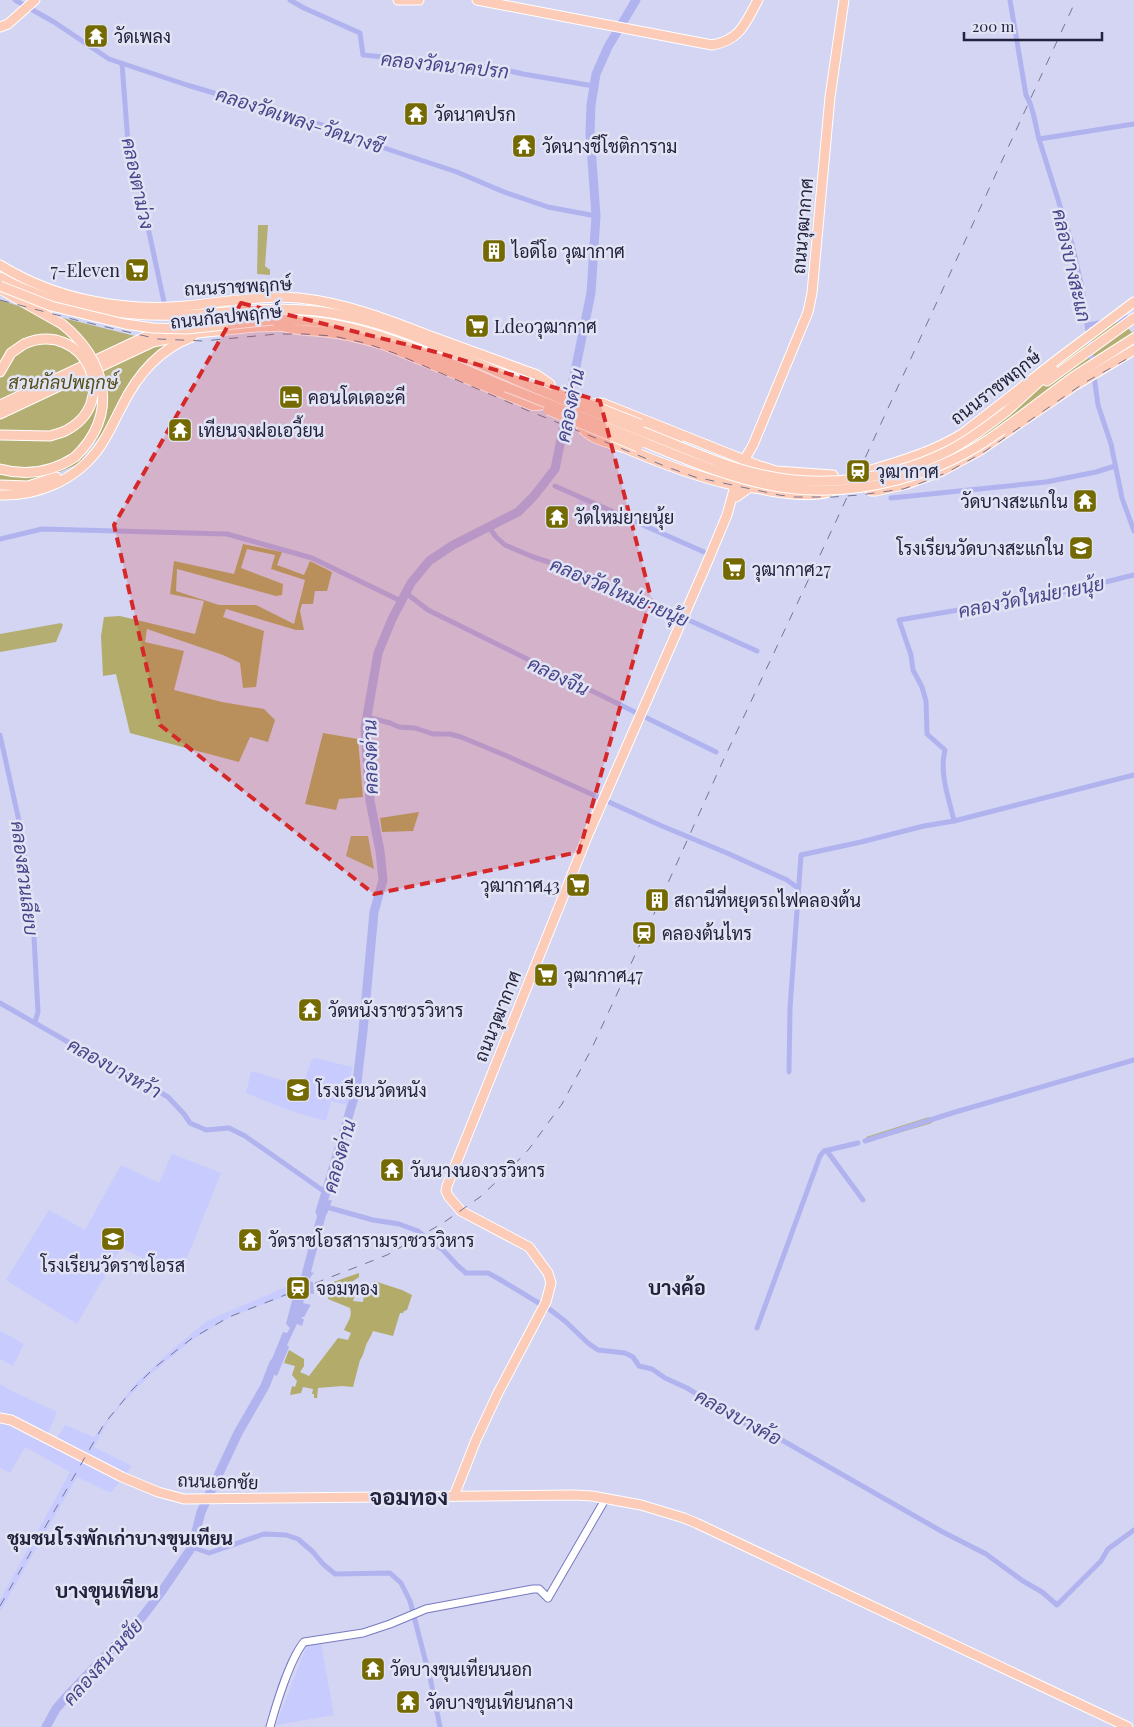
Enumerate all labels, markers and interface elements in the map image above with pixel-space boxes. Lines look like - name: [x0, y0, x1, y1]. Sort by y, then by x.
- scale bar: [964, 10, 1102, 42]
- text: 200 m: [972, 16, 1015, 36]
- temple icon: วัดเพลง: [83, 23, 109, 49]
- place label: วัดเพลง: [114, 24, 171, 48]
- water label: คลองวัดนาคปรก: [380, 44, 510, 84]
- water label: คลองวัดเพลง-วัดนางชี: [213, 80, 388, 159]
- temple icon: วัดนาคปรก: [403, 101, 429, 127]
- place label: วัดนาคปรก: [434, 102, 516, 126]
- temple icon: วัดนางชีโชติการาม: [511, 133, 537, 159]
- place label: วัดนางชีโชติการาม: [542, 134, 677, 158]
- water label: คลองตาม่วง: [117, 135, 161, 232]
- street label: ถนนวุฒากาศ: [786, 177, 819, 275]
- water label: คลองบางสะแก: [1047, 206, 1099, 324]
- building icon: ไอดีโอ วุฒากาศ: [481, 238, 507, 264]
- place label: ไอดีโอ วุฒากาศ: [510, 239, 625, 264]
- supermarket icon: 7-Eleven: [124, 257, 150, 283]
- place label: 7-Eleven: [50, 258, 120, 282]
- street label: ถนนราชพฤกษ์: [184, 271, 293, 301]
- street label: ถนนกัลปพฤกษ์: [169, 298, 284, 334]
- supermarket icon: Ldeoวุฒากาศ: [464, 313, 490, 339]
- place label: Ldeoวุฒากาศ: [494, 314, 597, 339]
- street label: ถนนราชพฤกษ์: [945, 344, 1045, 430]
- water label: คลองด่าน: [549, 366, 589, 444]
- park label: สวนกัลปพฤกษ์: [8, 370, 121, 394]
- hotel icon: คอนโดเดอะคี: [278, 384, 304, 410]
- place label: คอนโดเดอะคี: [308, 385, 406, 409]
- place label: เทียนจงฝอเอวี้ยน: [198, 415, 324, 442]
- temple icon: เทียนจงฝอเอวี้ยน: [167, 417, 193, 443]
- station icon: วุฒากาศ: [845, 458, 871, 484]
- place label: วุฒากาศ: [876, 459, 939, 484]
- temple icon: วัดบางสะแกใน: [1072, 488, 1098, 514]
- place label: วัดบางสะแกใน: [961, 489, 1068, 513]
- temple icon: วัดใหม่ยายนุ้ย: [544, 504, 570, 530]
- place label: วัดใหม่ยายนุ้ย: [574, 505, 674, 530]
- school or university icon: โรงเรียนวัดบางสะแกใน: [1068, 535, 1094, 561]
- place label: โรงเรียนวัดบางสะแกใน: [896, 536, 1064, 560]
- water label: คลองวัดใหม่ยายนุ้ย: [546, 550, 693, 633]
- supermarket icon: วุฒากาศ27: [721, 556, 747, 582]
- place label: วุฒากาศ27: [752, 557, 831, 582]
- water label: คลองวัดใหม่ยายนุ้ย: [956, 569, 1107, 624]
- water label: คลองจีน: [524, 649, 594, 701]
- water label: คลองด่าน: [355, 719, 383, 795]
- water label: คลองสวนเลียบ: [6, 819, 46, 937]
- supermarket icon: วุฒากาศ43: [565, 872, 591, 898]
- place label: วุฒากาศ43: [480, 873, 560, 898]
- place label: สถานีที่หยุดรถไฟคลองต้น: [674, 885, 861, 913]
- building icon: สถานีที่หยุดรถไฟคลองต้น: [644, 887, 670, 913]
- station icon: คลองต้นไทร: [631, 920, 657, 946]
- place label: คลองต้นไทร: [662, 921, 752, 945]
- supermarket icon: วุฒากาศ47: [533, 962, 559, 988]
- place label: วุฒากาศ47: [564, 963, 643, 988]
- street label: ถนนวุฒากาศ: [468, 967, 527, 1065]
- temple icon: วัดหนังราชวรวิหาร: [297, 997, 323, 1023]
- place label: วัดหนังราชวรวิหาร: [328, 998, 464, 1022]
- water label: คลองบางหว้า: [63, 1031, 167, 1103]
- school or university icon: โรงเรียนวัดหนัง: [285, 1077, 311, 1103]
- place label: โรงเรียนวัดหนัง: [315, 1078, 427, 1102]
- water label: คลองด่าน: [315, 1116, 361, 1196]
- temple icon: วันนางนองวรวิหาร: [379, 1157, 405, 1183]
- place label: วันนางนองวรวิหาร: [410, 1158, 546, 1182]
- school or university icon: โรงเรียนวัดราชโอรส: [100, 1226, 126, 1252]
- temple icon: วัดราชโอรสารามราชวรวิหาร: [237, 1227, 263, 1253]
- place label: วัดราชโอรสารามราชวรวิหาร: [268, 1228, 475, 1252]
- place label: โรงเรียนวัดราชโอรส: [40, 1253, 185, 1277]
- district label: บางค้อ: [648, 1273, 706, 1300]
- station icon: จอมทอง: [285, 1275, 311, 1301]
- place label: จอมทอง: [316, 1276, 378, 1300]
- water label: คลองบางค้อ: [691, 1382, 787, 1450]
- street label: ถนนเอกชัย: [177, 1468, 259, 1494]
- district label: จอมทอง: [370, 1481, 448, 1511]
- district label: ชุมชนโรงพักเก่าบางขุนเทียน: [7, 1524, 233, 1553]
- district label: บางขุนเทียน: [55, 1576, 159, 1606]
- water label: คลองสนามชัย: [56, 1612, 148, 1710]
- temple icon: วัดบางขุนเทียนนอก: [360, 1656, 386, 1682]
- place label: วัดบางขุนเทียนนอก: [390, 1657, 532, 1682]
- temple icon: วัดบางขุนเทียนกลาง: [395, 1689, 421, 1715]
- place label: วัดบางขุนเทียนกลาง: [426, 1690, 573, 1715]

